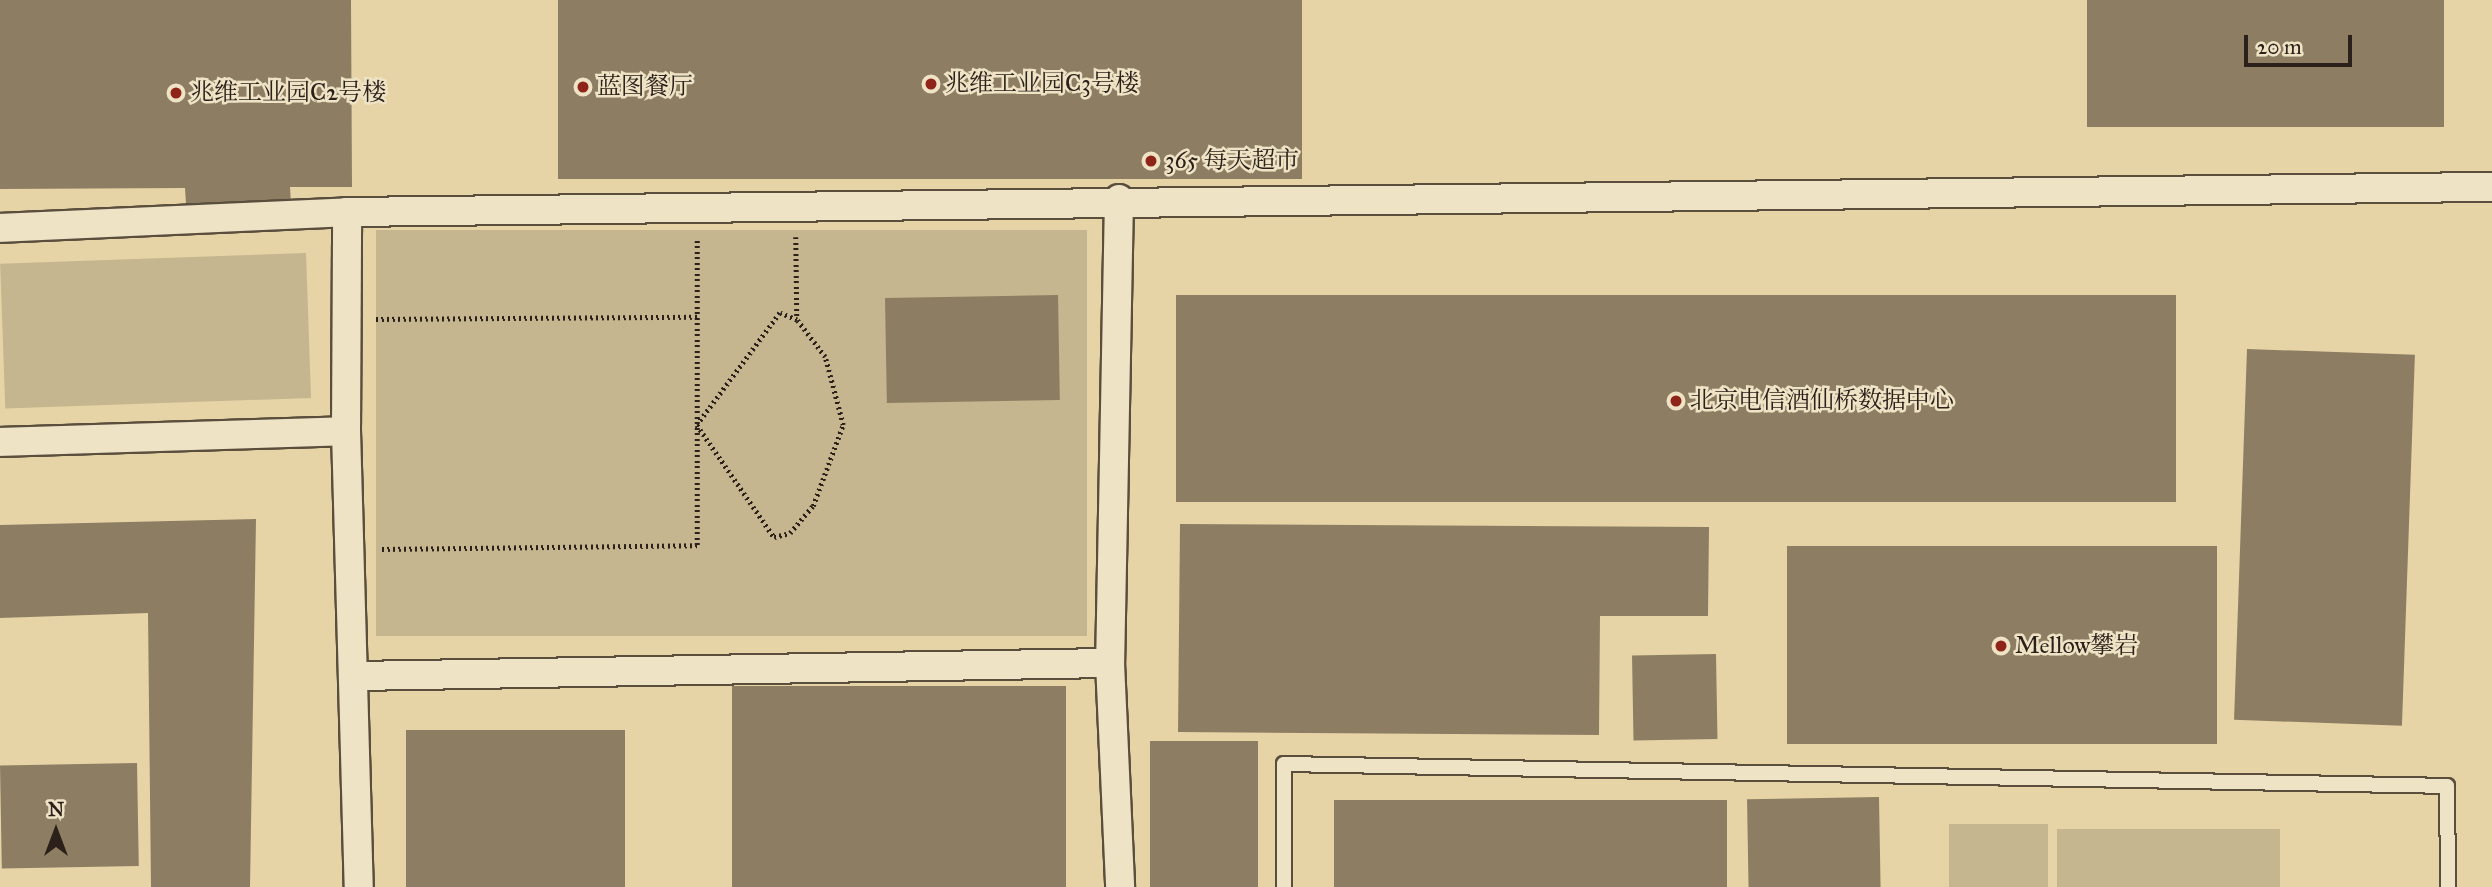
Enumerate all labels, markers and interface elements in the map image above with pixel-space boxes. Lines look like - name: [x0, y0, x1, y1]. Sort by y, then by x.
- scale bar: [2247, 21, 2356, 65]
- text: 20 m: [2257, 34, 2302, 60]
- place label: 兆维工业园C3号楼: [945, 70, 1139, 98]
- place label: 蓝图餐厅: [597, 73, 693, 101]
- marker: 兆维工业园C3号楼: [923, 76, 939, 92]
- place label: 兆维工业园C2号楼: [190, 79, 386, 107]
- marker: 蓝图餐厅: [575, 79, 591, 95]
- marker: 兆维工业园C2号楼: [168, 85, 184, 101]
- place label: 365 每天超市: [1165, 147, 1299, 175]
- marker: 365 每天超市: [1143, 153, 1159, 169]
- place label: 北京电信酒仙桥数据中心: [1690, 387, 1954, 415]
- marker: 北京电信酒仙桥数据中心: [1668, 393, 1684, 409]
- place label: Mellow攀岩: [2015, 632, 2138, 660]
- marker: Mellow攀岩: [1993, 638, 2009, 654]
- north arrow: [21, 796, 91, 866]
- text: N: [48, 798, 64, 821]

